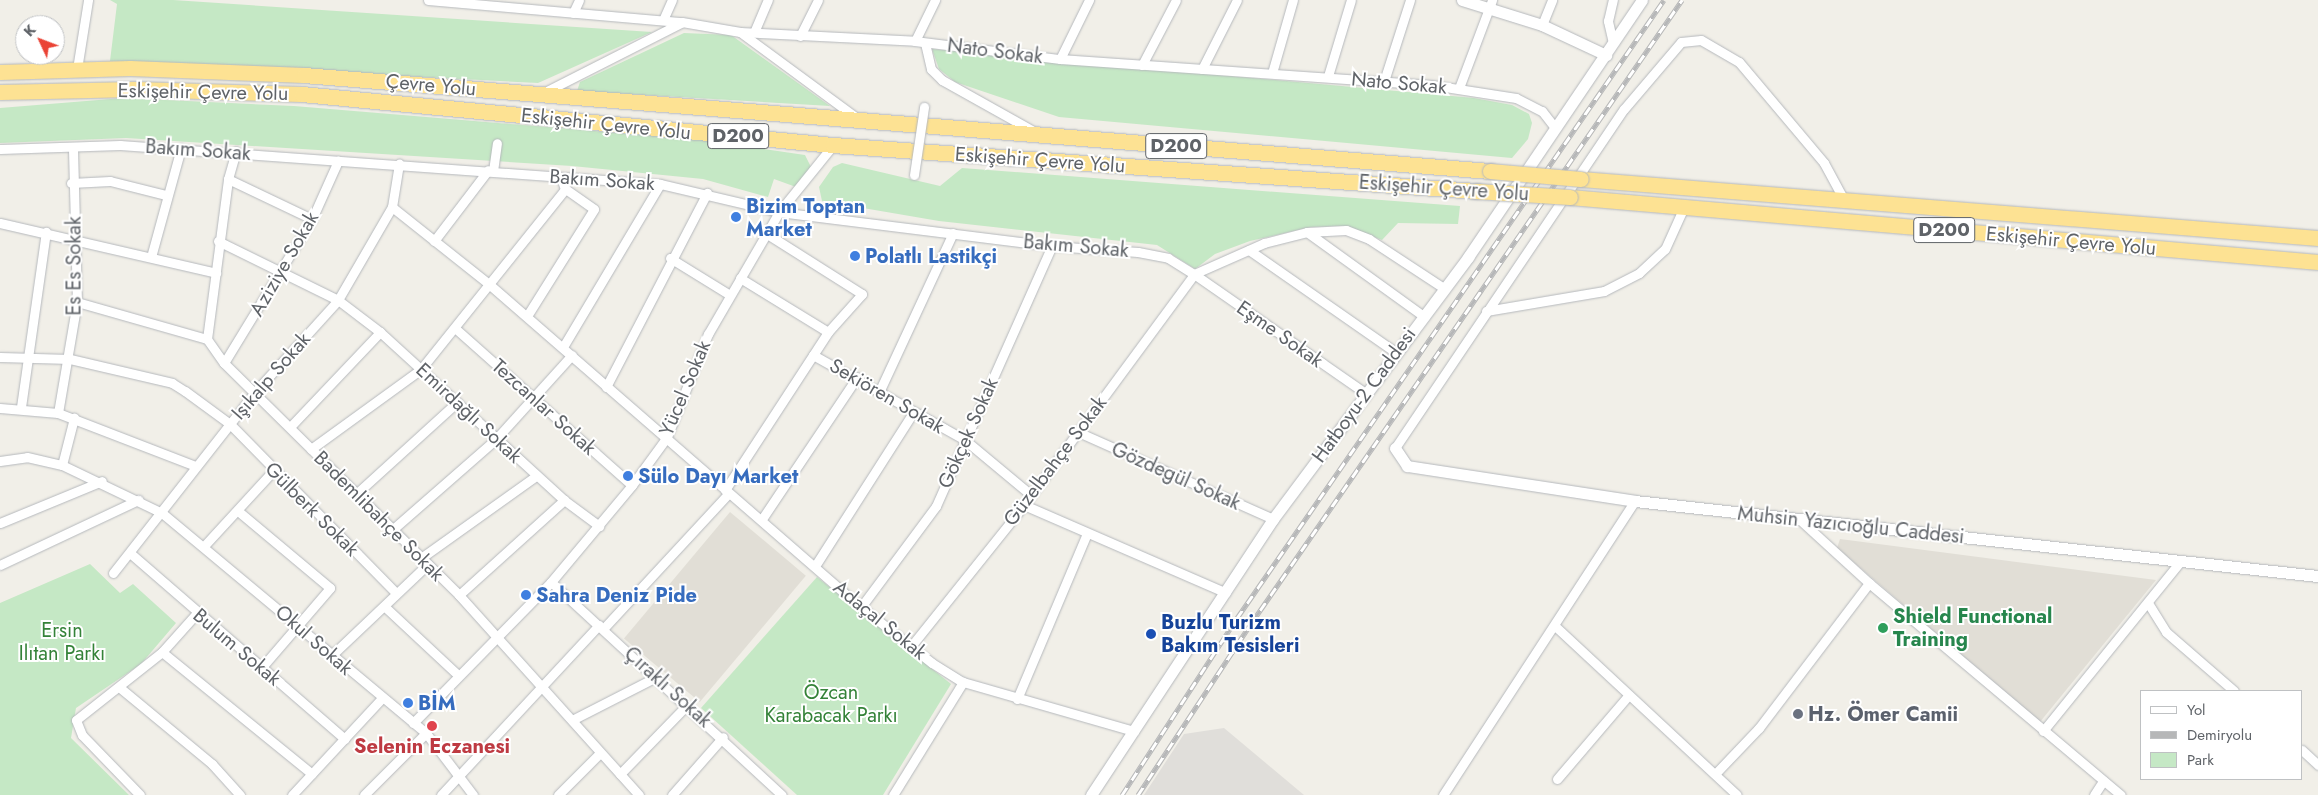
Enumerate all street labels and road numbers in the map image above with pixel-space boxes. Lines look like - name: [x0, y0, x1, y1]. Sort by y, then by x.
- street label: Nato Sokak: [946, 33, 1044, 69]
- street label: Nato Sokak: [1350, 67, 1448, 99]
- street label: Çevre Yolu: [385, 69, 477, 101]
- street label: Eskişehir Çevre Yolu: [118, 79, 288, 105]
- street label: Eskişehir Çevre Yolu: [520, 103, 692, 145]
- road number: D200: [707, 120, 769, 152]
- road number: D200: [1145, 130, 1207, 162]
- street label: Bakım Sokak: [145, 134, 251, 166]
- street label: Eskişehir Çevre Yolu: [954, 142, 1126, 178]
- street label: Bakım Sokak: [549, 164, 655, 196]
- street label: Eskişehir Çevre Yolu: [1358, 170, 1530, 206]
- street label: Aziziye Sokak: [244, 207, 324, 321]
- road number: D200: [1913, 214, 1975, 246]
- street label: Es Es Sokak: [62, 216, 86, 316]
- street label: Eskişehir Çevre Yolu: [1985, 222, 2157, 260]
- street label: Bakım Sokak: [1022, 229, 1130, 263]
- street label: Eşme Sokak: [1232, 295, 1328, 373]
- street label: Hatboyu-2 Caddesi: [1307, 323, 1421, 467]
- street label: Işıkalp Sokak: [227, 327, 315, 425]
- street label: Yücel Sokak: [654, 337, 716, 439]
- street label: Sekiören Sokak: [825, 353, 949, 439]
- street label: Tezcanlar Sokak: [487, 354, 601, 460]
- street label: Emirdağlı Sokak: [411, 358, 527, 468]
- street label: Gökçek Sokak: [933, 374, 1003, 492]
- street label: Güzelbahçe Sokak: [998, 391, 1112, 531]
- street label: Gözdegül Sokak: [1108, 437, 1244, 515]
- street label: Bademlibahçe Sokak: [309, 446, 449, 586]
- street label: Gülberk Sokak: [260, 457, 364, 561]
- street label: Muhsin Yazıcıoğlu Caddesi: [1736, 501, 1966, 549]
- street label: Adaçal Sokak: [829, 575, 931, 665]
- street label: Okul Sokak: [270, 600, 358, 680]
- street label: Bulum Sokak: [188, 603, 286, 691]
- street label: Çıraklı Sokak: [619, 642, 717, 732]

